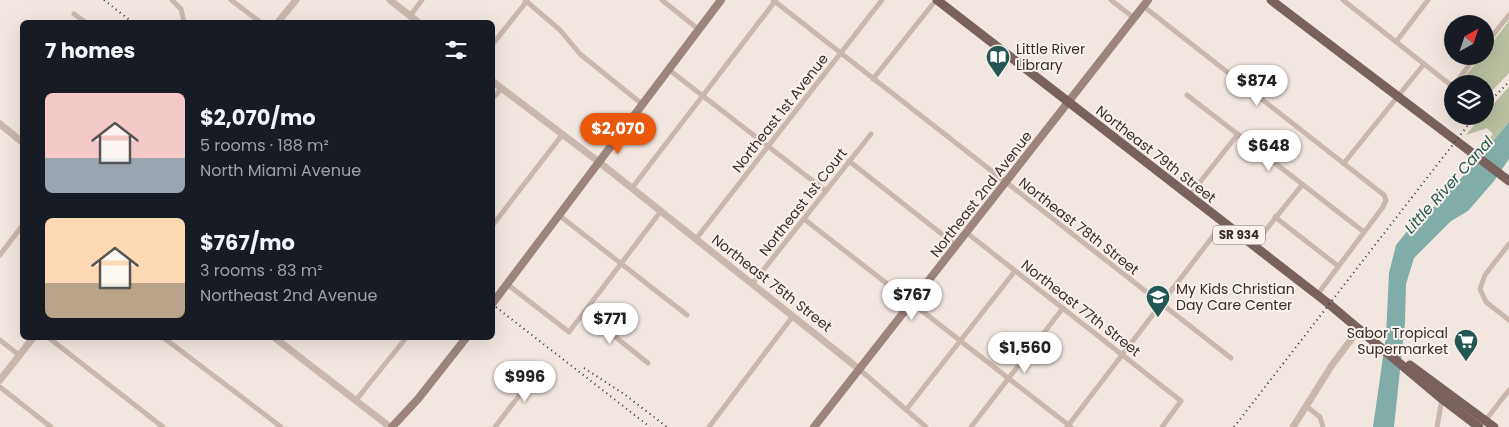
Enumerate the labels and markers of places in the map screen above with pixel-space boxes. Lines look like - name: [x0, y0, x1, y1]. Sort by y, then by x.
- place label: Little River Library: [1016, 39, 1085, 75]
- library icon: Little River Library: [985, 44, 1011, 78]
- pin: $874: [1227, 64, 1287, 107]
- pin: $2,070: [577, 112, 659, 155]
- pin: $648: [1239, 130, 1299, 172]
- pin: $767: [882, 278, 942, 321]
- place label: My Kids Christian Day Care Center: [1176, 279, 1295, 315]
- school or university icon: My Kids Christian Day Care Center: [1145, 284, 1171, 318]
- pin: $771: [580, 302, 640, 345]
- place label: Sabor Tropical Supermarket: [1347, 323, 1448, 359]
- supermarket icon: Sabor Tropical Supermarket: [1453, 328, 1479, 362]
- pin: $1,560: [984, 332, 1066, 374]
- pin: $996: [495, 360, 555, 403]

